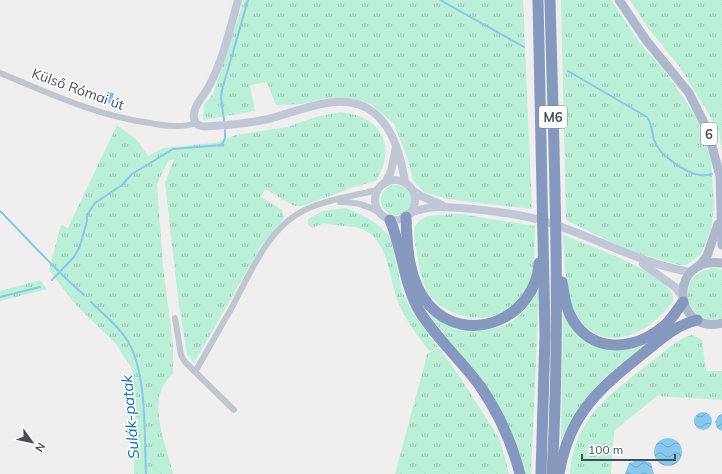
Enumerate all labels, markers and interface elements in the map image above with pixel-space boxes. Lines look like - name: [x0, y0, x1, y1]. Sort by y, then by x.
- street label: Külső Római út: [29, 64, 127, 114]
- road number: M6: [539, 106, 567, 128]
- road number: 6: [701, 123, 717, 145]
- water label: Sulák-patak: [117, 373, 143, 460]
- north arrow: [12, 422, 52, 462]
- scale bar: [582, 436, 675, 462]
- text: N: [32, 440, 49, 455]
- text: 100 m: [588, 442, 623, 457]

